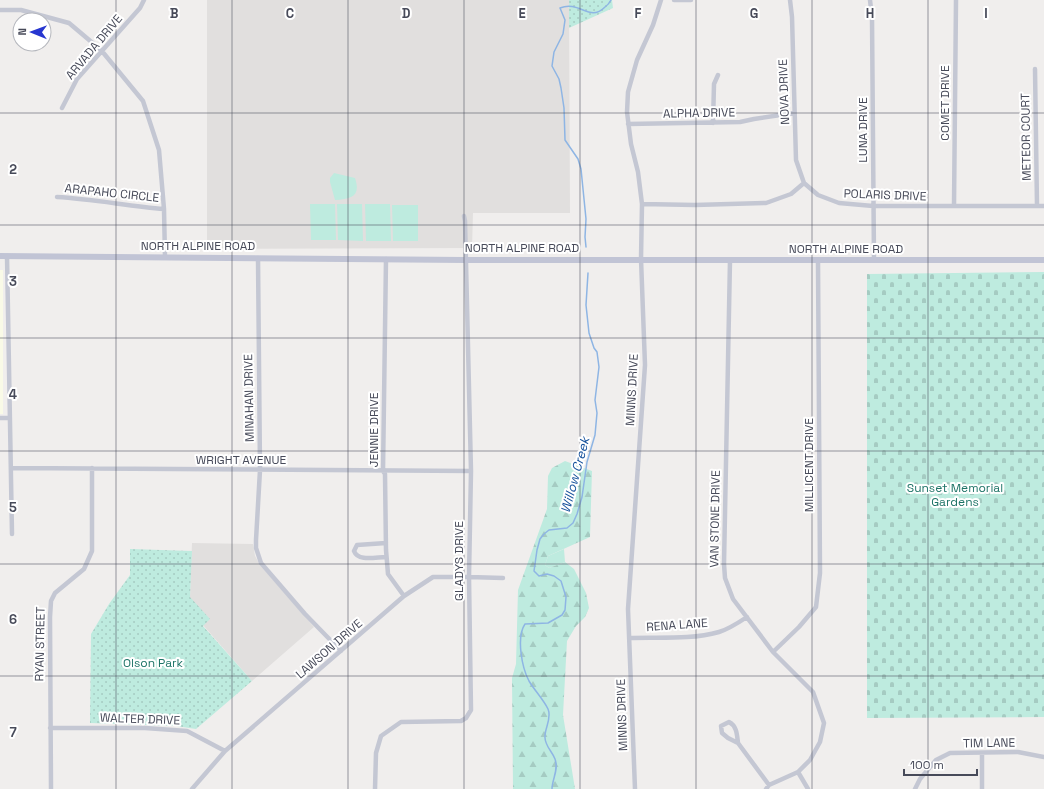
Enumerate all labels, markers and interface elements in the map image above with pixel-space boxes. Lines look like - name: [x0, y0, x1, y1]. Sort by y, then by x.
- text: B: [170, 5, 179, 22]
- text: C: [286, 5, 294, 22]
- text: D: [402, 5, 411, 22]
- text: E: [518, 5, 526, 22]
- text: F: [635, 5, 642, 22]
- text: G: [750, 5, 758, 22]
- text: H: [866, 5, 874, 22]
- text: I: [984, 5, 988, 22]
- street label: ARVADA DRIVE: [62, 11, 126, 83]
- north arrow: [12, 12, 52, 52]
- text: N: [15, 28, 29, 36]
- street label: NOVA DRIVE: [775, 59, 793, 125]
- street label: COMET DRIVE: [937, 65, 953, 141]
- street label: METEOR COURT: [1017, 93, 1035, 181]
- street label: LUNA DRIVE: [855, 97, 871, 163]
- street label: ALPHA DRIVE: [663, 104, 736, 122]
- text: 2: [9, 161, 17, 178]
- street label: ARAPAHO CIRCLE: [64, 180, 160, 206]
- street label: POLARIS DRIVE: [843, 186, 927, 204]
- street label: NORTH ALPINE ROAD: [141, 238, 255, 254]
- street label: NORTH ALPINE ROAD: [465, 240, 579, 256]
- street label: NORTH ALPINE ROAD: [789, 241, 903, 257]
- text: 3: [9, 273, 17, 290]
- street label: MINNS DRIVE: [622, 353, 642, 427]
- street label: MINAHAN DRIVE: [240, 354, 258, 442]
- text: 4: [9, 386, 17, 403]
- street label: JENNIE DRIVE: [366, 392, 382, 468]
- street label: MILLICENT DRIVE: [801, 418, 817, 512]
- water label: Willow Creek: [557, 433, 594, 515]
- street label: WRIGHT AVENUE: [196, 452, 286, 468]
- street label: VAN STONE DRIVE: [706, 470, 724, 568]
- park label: Sunset Memorial Gardens: [907, 480, 1003, 510]
- text: 5: [9, 499, 17, 516]
- street label: GLADYS DRIVE: [451, 521, 467, 601]
- street label: RYAN STREET: [31, 607, 49, 681]
- text: 6: [9, 611, 17, 628]
- street label: LAWSON DRIVE: [292, 615, 366, 682]
- street label: RENA LANE: [646, 615, 709, 635]
- park label: Olson Park: [123, 655, 184, 671]
- street label: MINNS DRIVE: [613, 678, 631, 751]
- street label: WALTER DRIVE: [100, 710, 181, 728]
- text: 7: [9, 724, 17, 741]
- street label: TIM LANE: [963, 735, 1016, 751]
- scale bar: [904, 751, 977, 777]
- text: 100 m: [910, 757, 944, 773]

